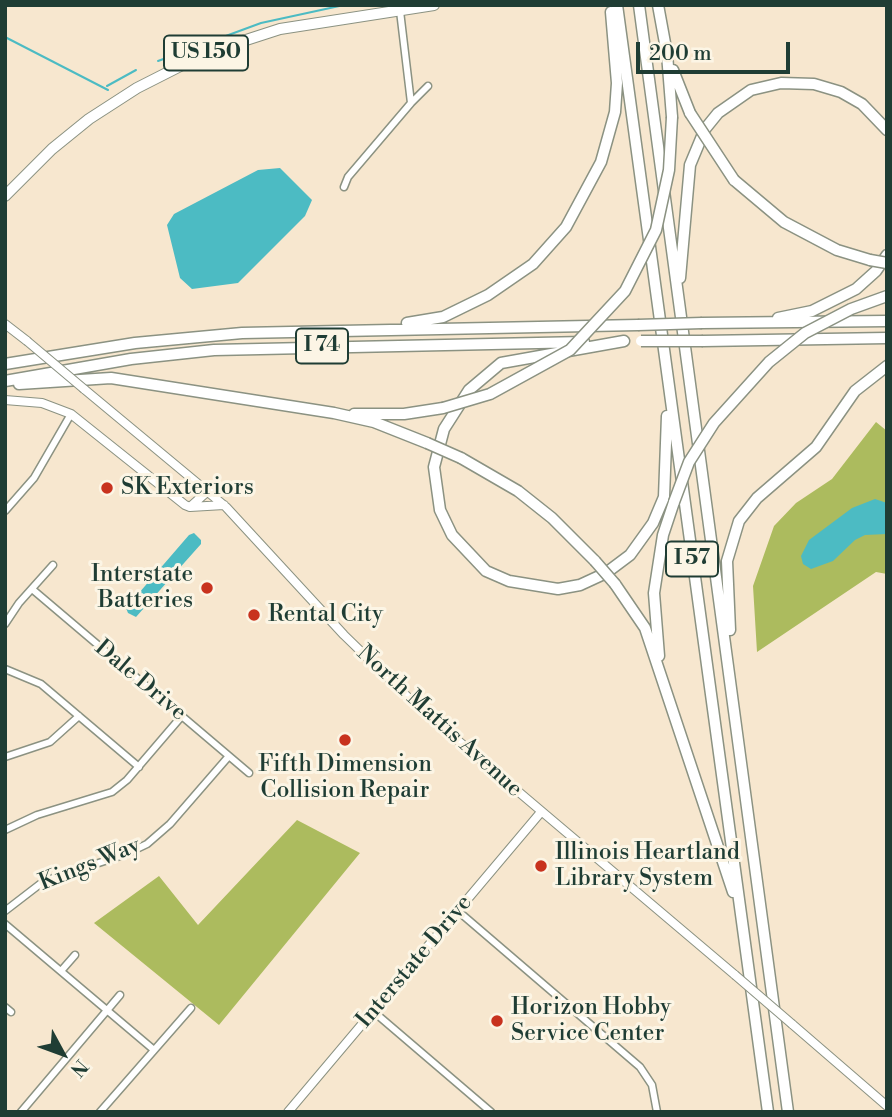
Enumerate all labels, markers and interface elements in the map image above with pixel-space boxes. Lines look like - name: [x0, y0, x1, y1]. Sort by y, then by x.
- scale bar: [640, 28, 794, 72]
- road number: US 150: [164, 36, 248, 70]
- text: 200 m: [649, 41, 712, 67]
- road number: I 74: [296, 328, 348, 364]
- place label: SK Exteriors: [121, 474, 254, 502]
- marker: SK Exteriors: [99, 480, 115, 496]
- road number: I 57: [666, 542, 718, 576]
- place label: Interstate Batteries: [91, 561, 193, 615]
- marker: Interstate Batteries: [199, 580, 215, 596]
- place label: Rental City: [268, 601, 383, 629]
- marker: Rental City: [246, 607, 262, 623]
- street label: Dale Drive: [89, 635, 191, 727]
- street label: North Mattis Avenue: [350, 640, 528, 804]
- marker: Fifth Dimension Collision Repair: [337, 732, 353, 748]
- place label: Fifth Dimension Collision Repair: [258, 751, 432, 805]
- street label: Kings Way: [35, 832, 145, 898]
- place label: Illinois Heartland Library System: [555, 839, 740, 893]
- marker: Illinois Heartland Library System: [533, 858, 549, 874]
- street label: Interstate Drive: [351, 890, 479, 1034]
- place label: Horizon Hobby Service Center: [511, 994, 671, 1048]
- marker: Horizon Hobby Service Center: [489, 1013, 505, 1029]
- north arrow: [28, 1019, 98, 1089]
- text: N: [65, 1054, 93, 1081]

